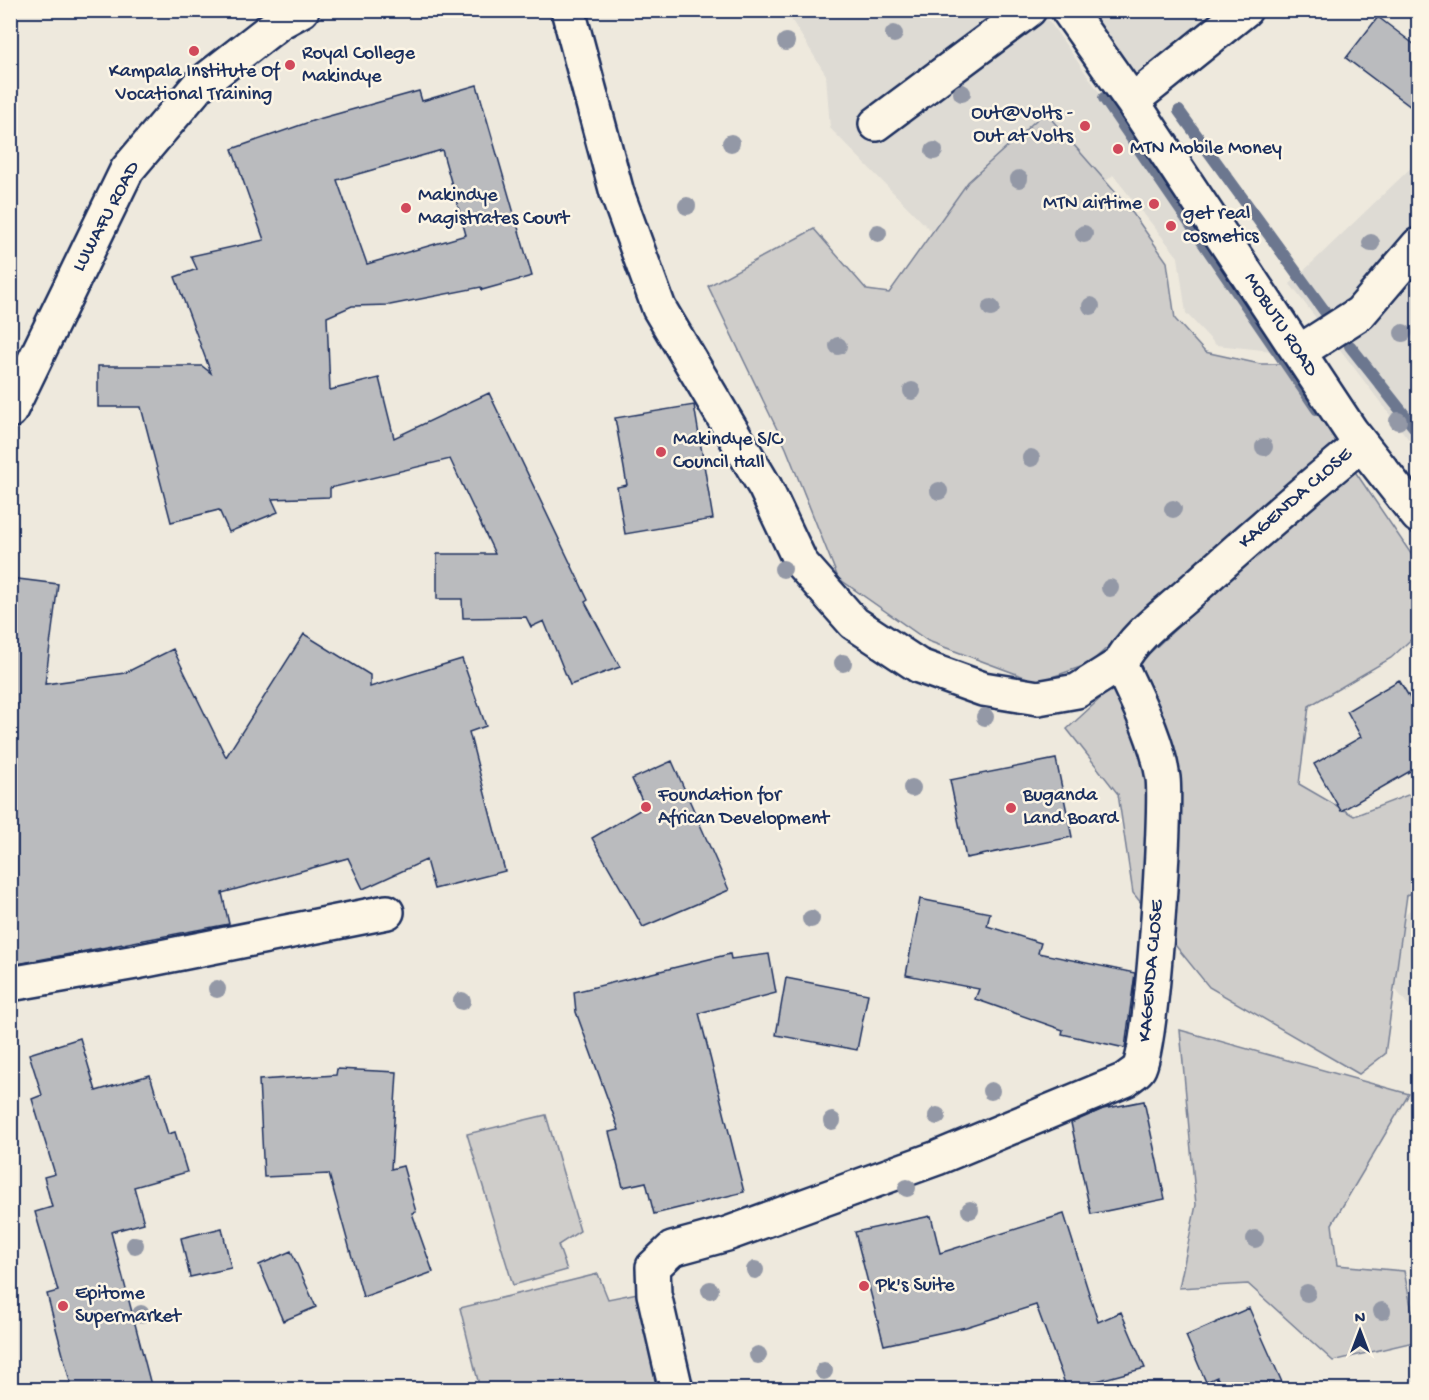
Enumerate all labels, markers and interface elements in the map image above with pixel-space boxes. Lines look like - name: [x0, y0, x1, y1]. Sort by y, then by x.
- place label: Royal College Makindye: [302, 43, 416, 89]
- marker: Kampala Institute Of Vocational Training: [187, 44, 201, 58]
- marker: Royal College Makindye: [283, 58, 297, 72]
- place label: Kampala Institute Of Vocational Training: [109, 61, 281, 107]
- place label: Out@Volts - Out at Volts: [971, 103, 1074, 149]
- marker: Out@Volts - Out at Volts: [1078, 119, 1092, 133]
- place label: MTN Mobile Money: [1130, 138, 1282, 161]
- marker: MTN Mobile Money: [1111, 142, 1125, 156]
- street label: LUWAFU ROAD: [68, 157, 146, 276]
- place label: Makindye Magistrates Court: [418, 185, 571, 231]
- place label: MTN airtime: [1043, 193, 1143, 216]
- marker: MTN airtime: [1147, 197, 1161, 211]
- marker: Makindye Magistrates Court: [399, 201, 413, 215]
- place label: get real cosmetics: [1183, 203, 1259, 249]
- marker: get real cosmetics: [1164, 219, 1178, 233]
- street label: MOBUTU ROAD: [1238, 269, 1323, 382]
- place label: Makindye S/C Council Hall: [673, 429, 783, 475]
- street label: KAGENDA CLOSE: [1235, 443, 1358, 554]
- marker: Makindye S/C Council Hall: [654, 445, 668, 459]
- place label: Foundation for African Development: [657, 785, 831, 831]
- place label: Buganda Land Board: [1022, 785, 1120, 831]
- marker: Foundation for African Development: [639, 800, 653, 814]
- marker: Buganda Land Board: [1004, 801, 1018, 815]
- street label: KAGENDA CLOSE: [1134, 898, 1170, 1043]
- place label: Pk's Suite: [875, 1275, 955, 1298]
- marker: Pk's Suite: [857, 1279, 871, 1293]
- place label: Epitome Supermarket: [75, 1283, 183, 1329]
- marker: Epitome Supermarket: [56, 1299, 70, 1313]
- north arrow: [1330, 1301, 1390, 1361]
- text: N: [1355, 1310, 1366, 1329]

